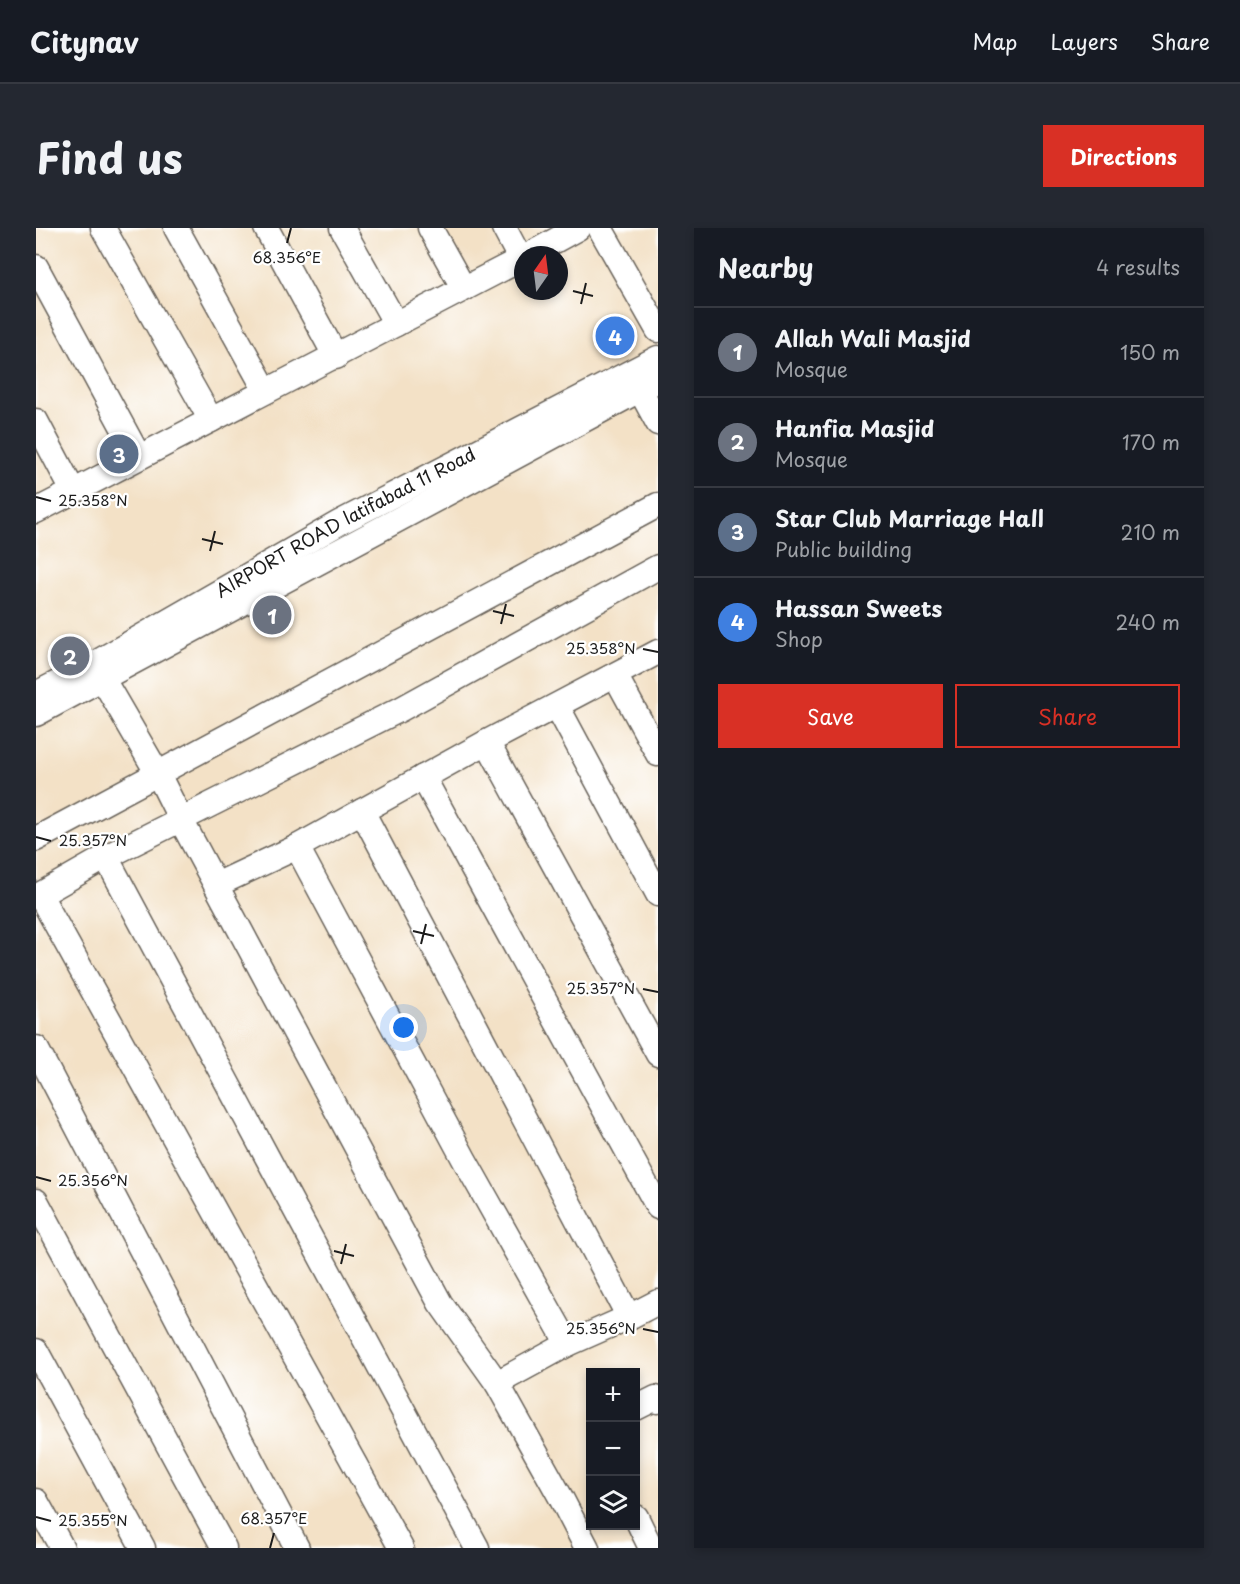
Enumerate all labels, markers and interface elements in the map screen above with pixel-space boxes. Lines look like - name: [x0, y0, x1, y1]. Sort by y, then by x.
- text: Citynav: [30, 20, 139, 63]
- text: Map: [973, 25, 1017, 57]
- text: Layers: [1050, 25, 1118, 57]
- text: Share: [1151, 25, 1210, 57]
- text: Find us: [36, 125, 183, 188]
- button: Directions: [1043, 125, 1204, 187]
- text: 68.356°E: [253, 245, 321, 268]
- north arrow: [514, 246, 568, 300]
- text: Nearby: [718, 248, 813, 287]
- text: 4 results: [1096, 252, 1180, 282]
- pin: 4: [596, 314, 634, 358]
- text: Allah Wali Masjid: [775, 321, 971, 354]
- text: 1: [733, 337, 742, 367]
- text: 150 m: [1120, 337, 1180, 367]
- text: Mosque: [775, 354, 848, 384]
- text: Hanfia Masjid: [775, 411, 934, 444]
- text: 2: [730, 427, 745, 457]
- text: 170 m: [1122, 427, 1180, 457]
- pin: 3: [100, 432, 139, 476]
- street label: AIRPORT ROAD latifabad 11 Road: [210, 440, 480, 603]
- text: Mosque: [775, 444, 848, 474]
- text: 25.358°N: [58, 488, 128, 511]
- text: Star Club Marriage Hall: [775, 501, 1044, 534]
- text: 3: [731, 517, 744, 547]
- text: 210 m: [1121, 517, 1180, 547]
- text: Public building: [775, 534, 912, 564]
- text: Hassan Sweets: [775, 591, 942, 624]
- pin: 1: [252, 592, 292, 638]
- text: 4: [731, 607, 744, 637]
- text: 240 m: [1115, 607, 1180, 637]
- text: Shop: [775, 624, 823, 654]
- pin: 2: [51, 634, 90, 678]
- text: 25.358°N: [566, 636, 636, 659]
- button: Save: [718, 684, 943, 748]
- button: Share: [955, 684, 1180, 748]
- text: 25.357°N: [59, 828, 127, 851]
- text: 25.357°N: [567, 976, 635, 999]
- your location: [389, 1013, 418, 1042]
- text: 25.356°N: [58, 1168, 128, 1191]
- text: 25.356°N: [566, 1316, 636, 1339]
- map controls: [586, 1368, 640, 1530]
- button: +: [586, 1368, 640, 1422]
- button: −: [586, 1422, 640, 1476]
- button: layers: [586, 1476, 640, 1530]
- text: 68.357°E: [241, 1506, 307, 1529]
- text: 25.355°N: [58, 1508, 128, 1531]

